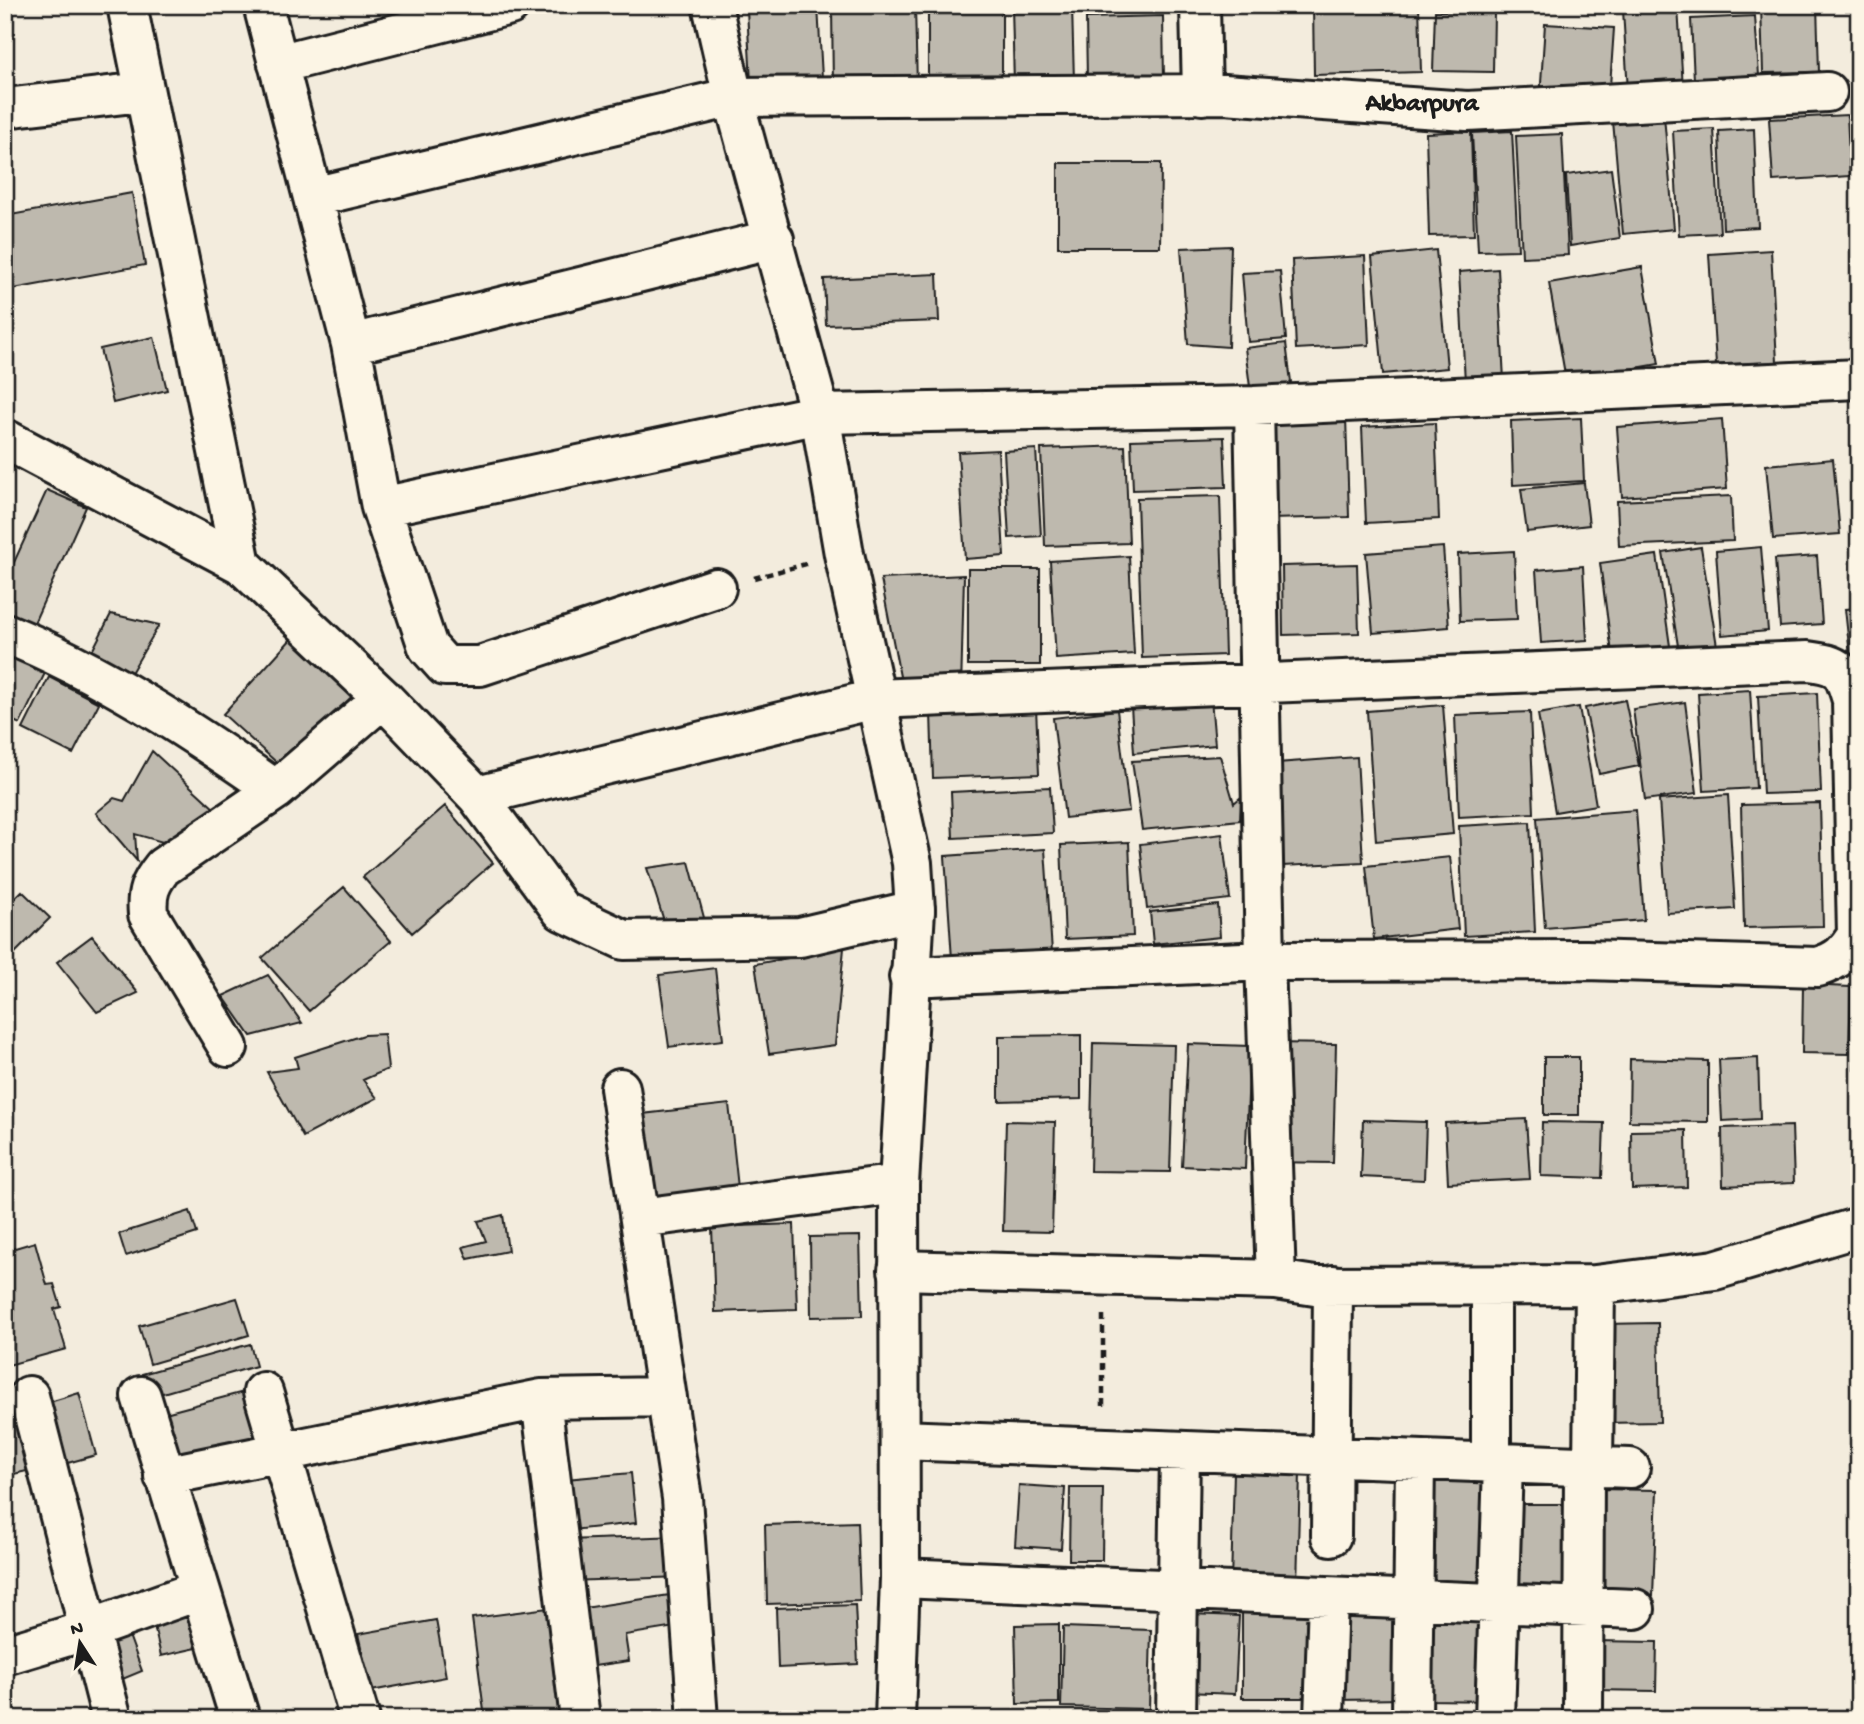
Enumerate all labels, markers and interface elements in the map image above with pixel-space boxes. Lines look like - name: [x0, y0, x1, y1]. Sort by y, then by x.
- district label: Akbarpura: [1365, 90, 1480, 121]
- north arrow: [46, 1608, 116, 1678]
- text: N: [69, 1617, 86, 1642]

